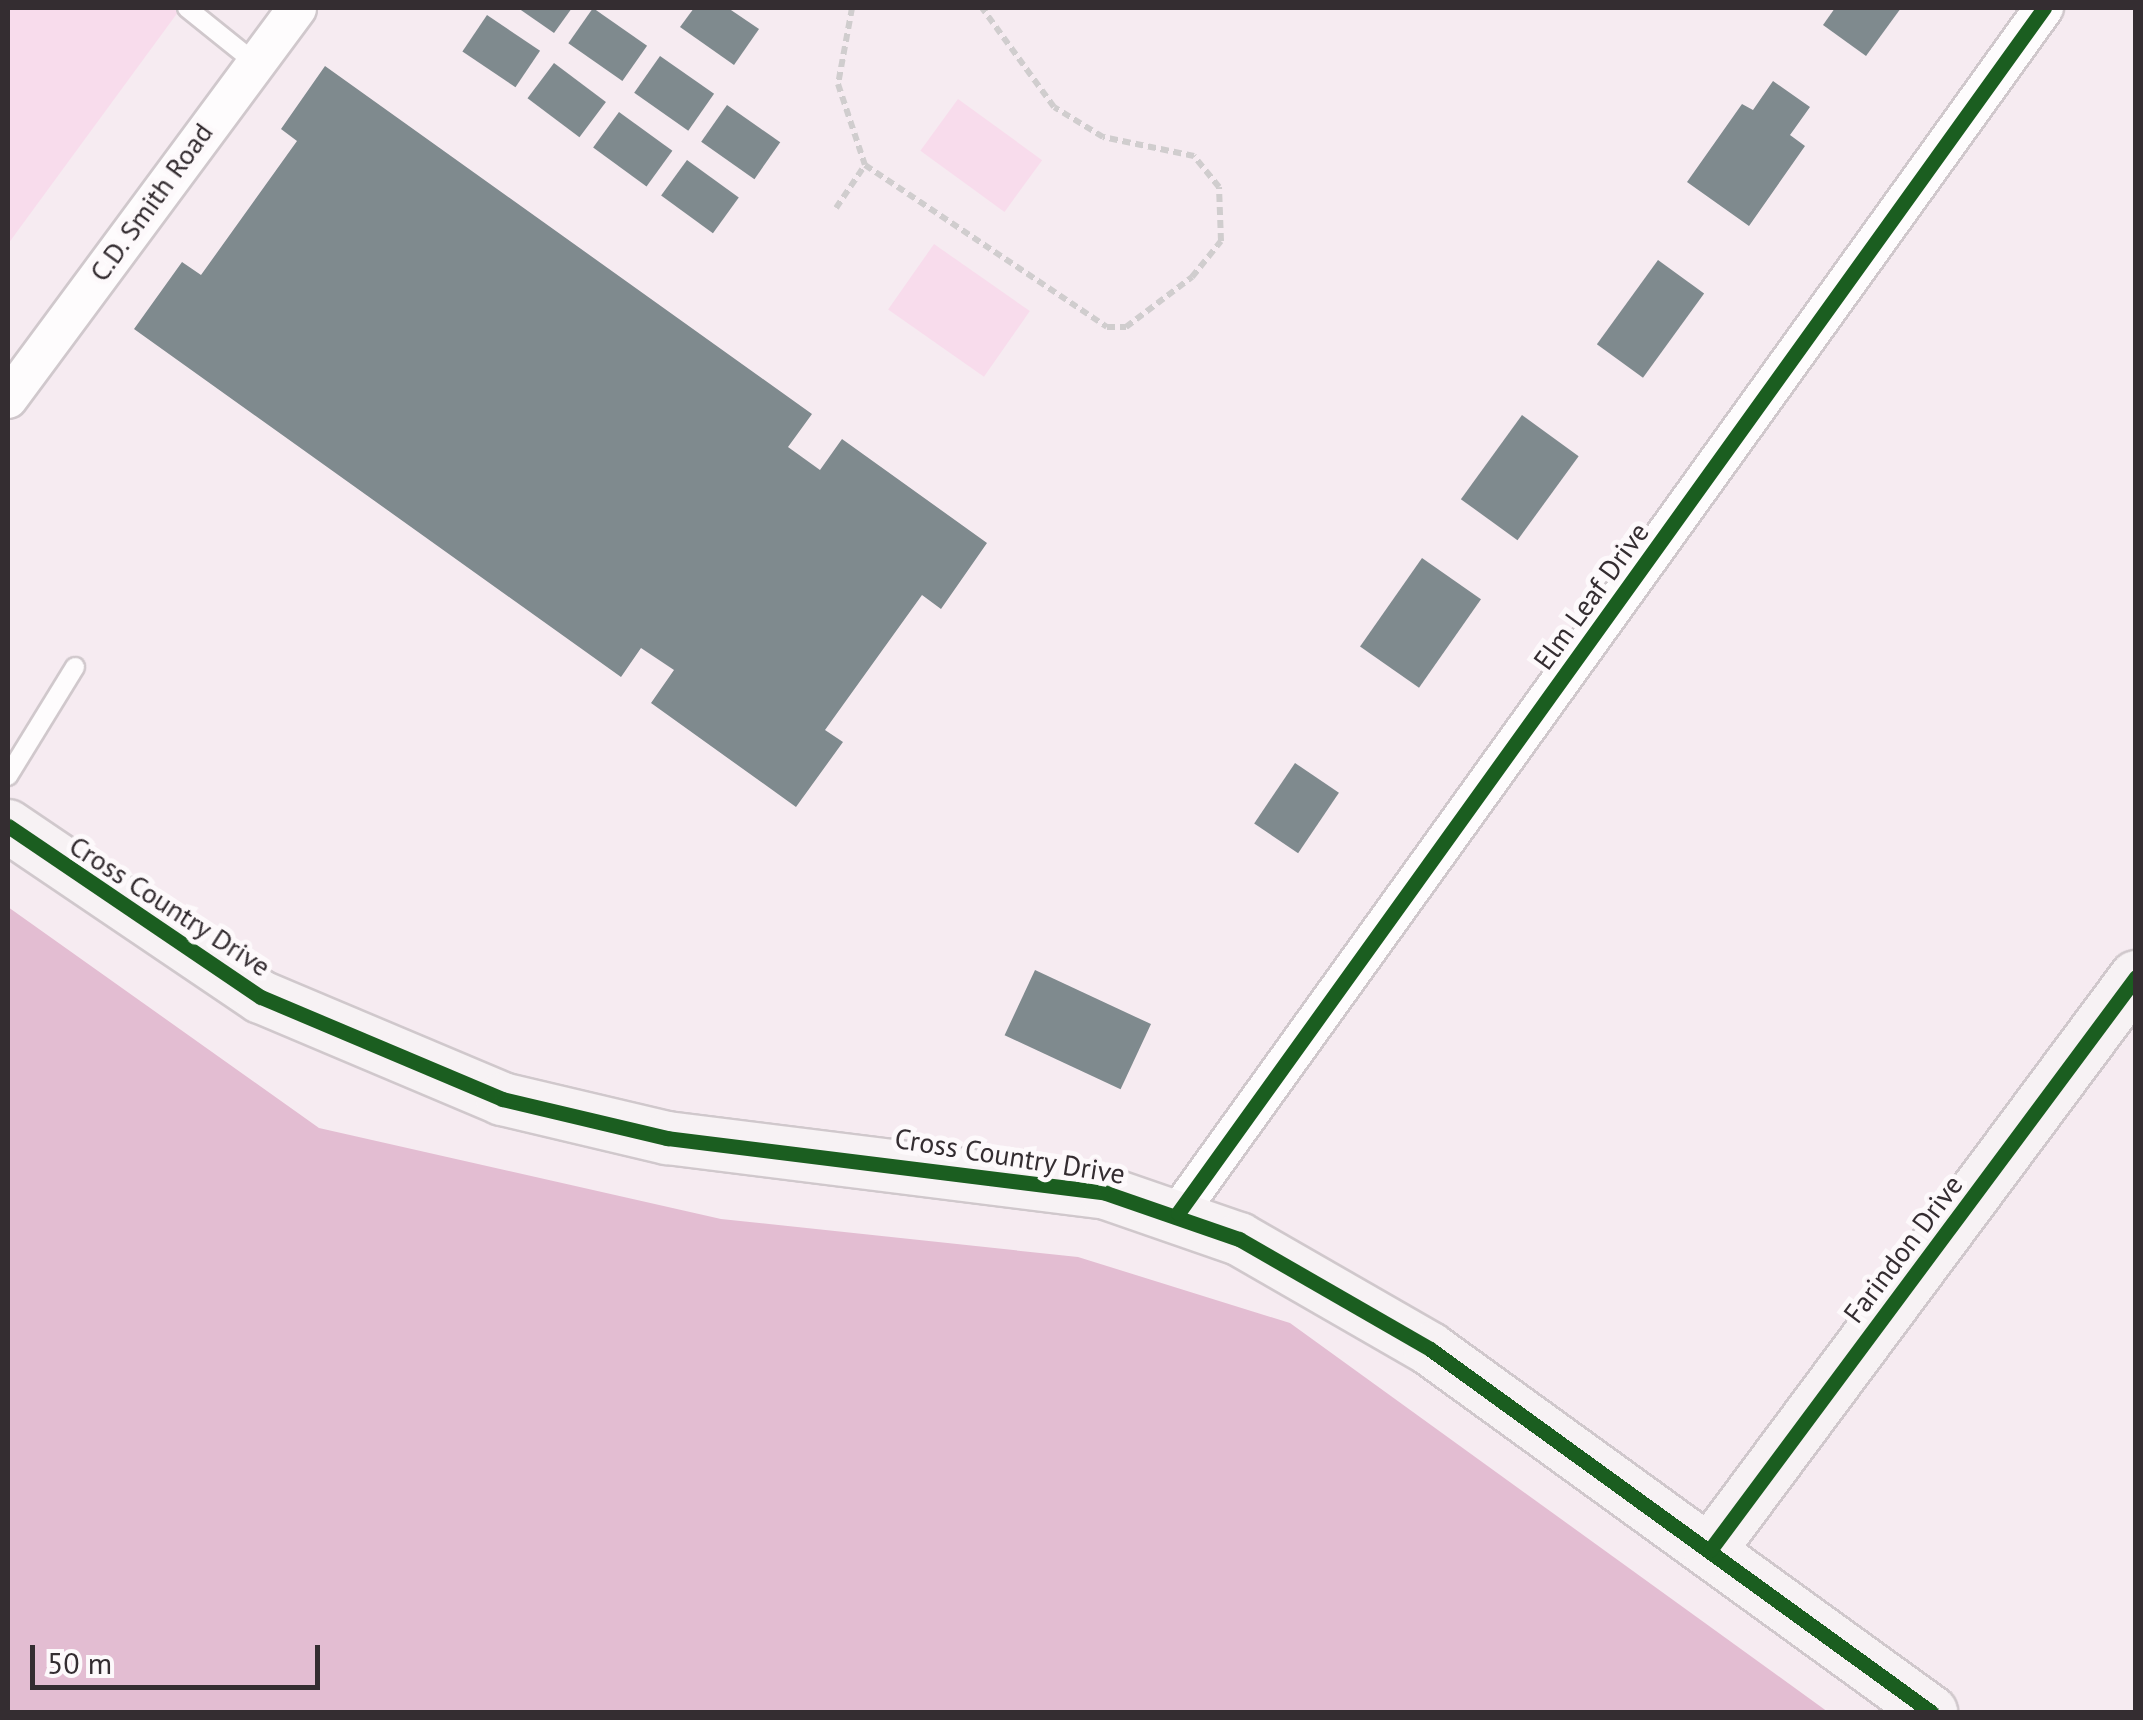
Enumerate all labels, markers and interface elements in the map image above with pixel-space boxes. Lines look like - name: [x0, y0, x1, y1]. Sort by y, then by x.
- street label: C.D. Smith Road: [82, 115, 220, 289]
- street label: Elm Leaf Drive: [1526, 516, 1656, 676]
- street label: Cross Country Drive: [63, 828, 277, 984]
- street label: Cross Country Drive: [892, 1121, 1128, 1191]
- street label: Farindon Drive: [1837, 1168, 1969, 1330]
- scale bar: [35, 1625, 325, 1687]
- text: 50 m: [47, 1643, 112, 1682]

